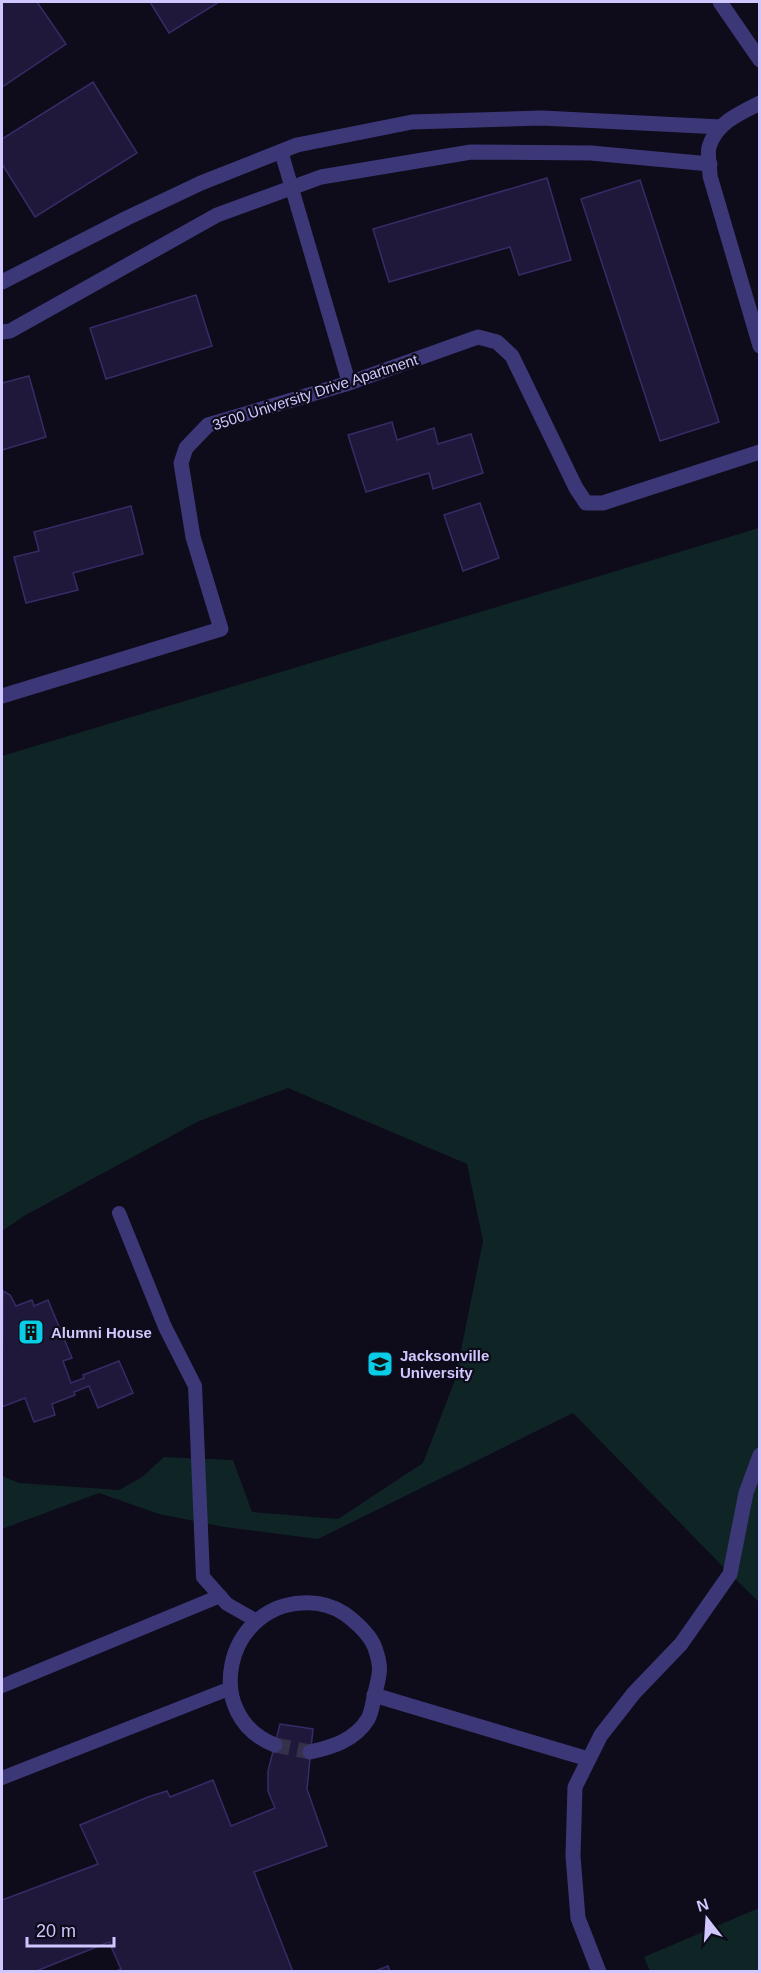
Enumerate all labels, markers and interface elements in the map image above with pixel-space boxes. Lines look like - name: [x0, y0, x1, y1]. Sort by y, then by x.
- street label: 3500 University Drive Apartment: [210, 350, 421, 433]
- building icon: Alumni House: [16, 1317, 46, 1347]
- place label: Alumni House: [51, 1324, 152, 1341]
- place label: Jacksonville University: [400, 1347, 489, 1381]
- school or university icon: Jacksonville University: [365, 1349, 395, 1379]
- north arrow: [677, 1889, 737, 1949]
- text: N: [695, 1895, 711, 1915]
- scale bar: [27, 1910, 114, 1948]
- text: 20 m: [36, 1921, 76, 1941]

